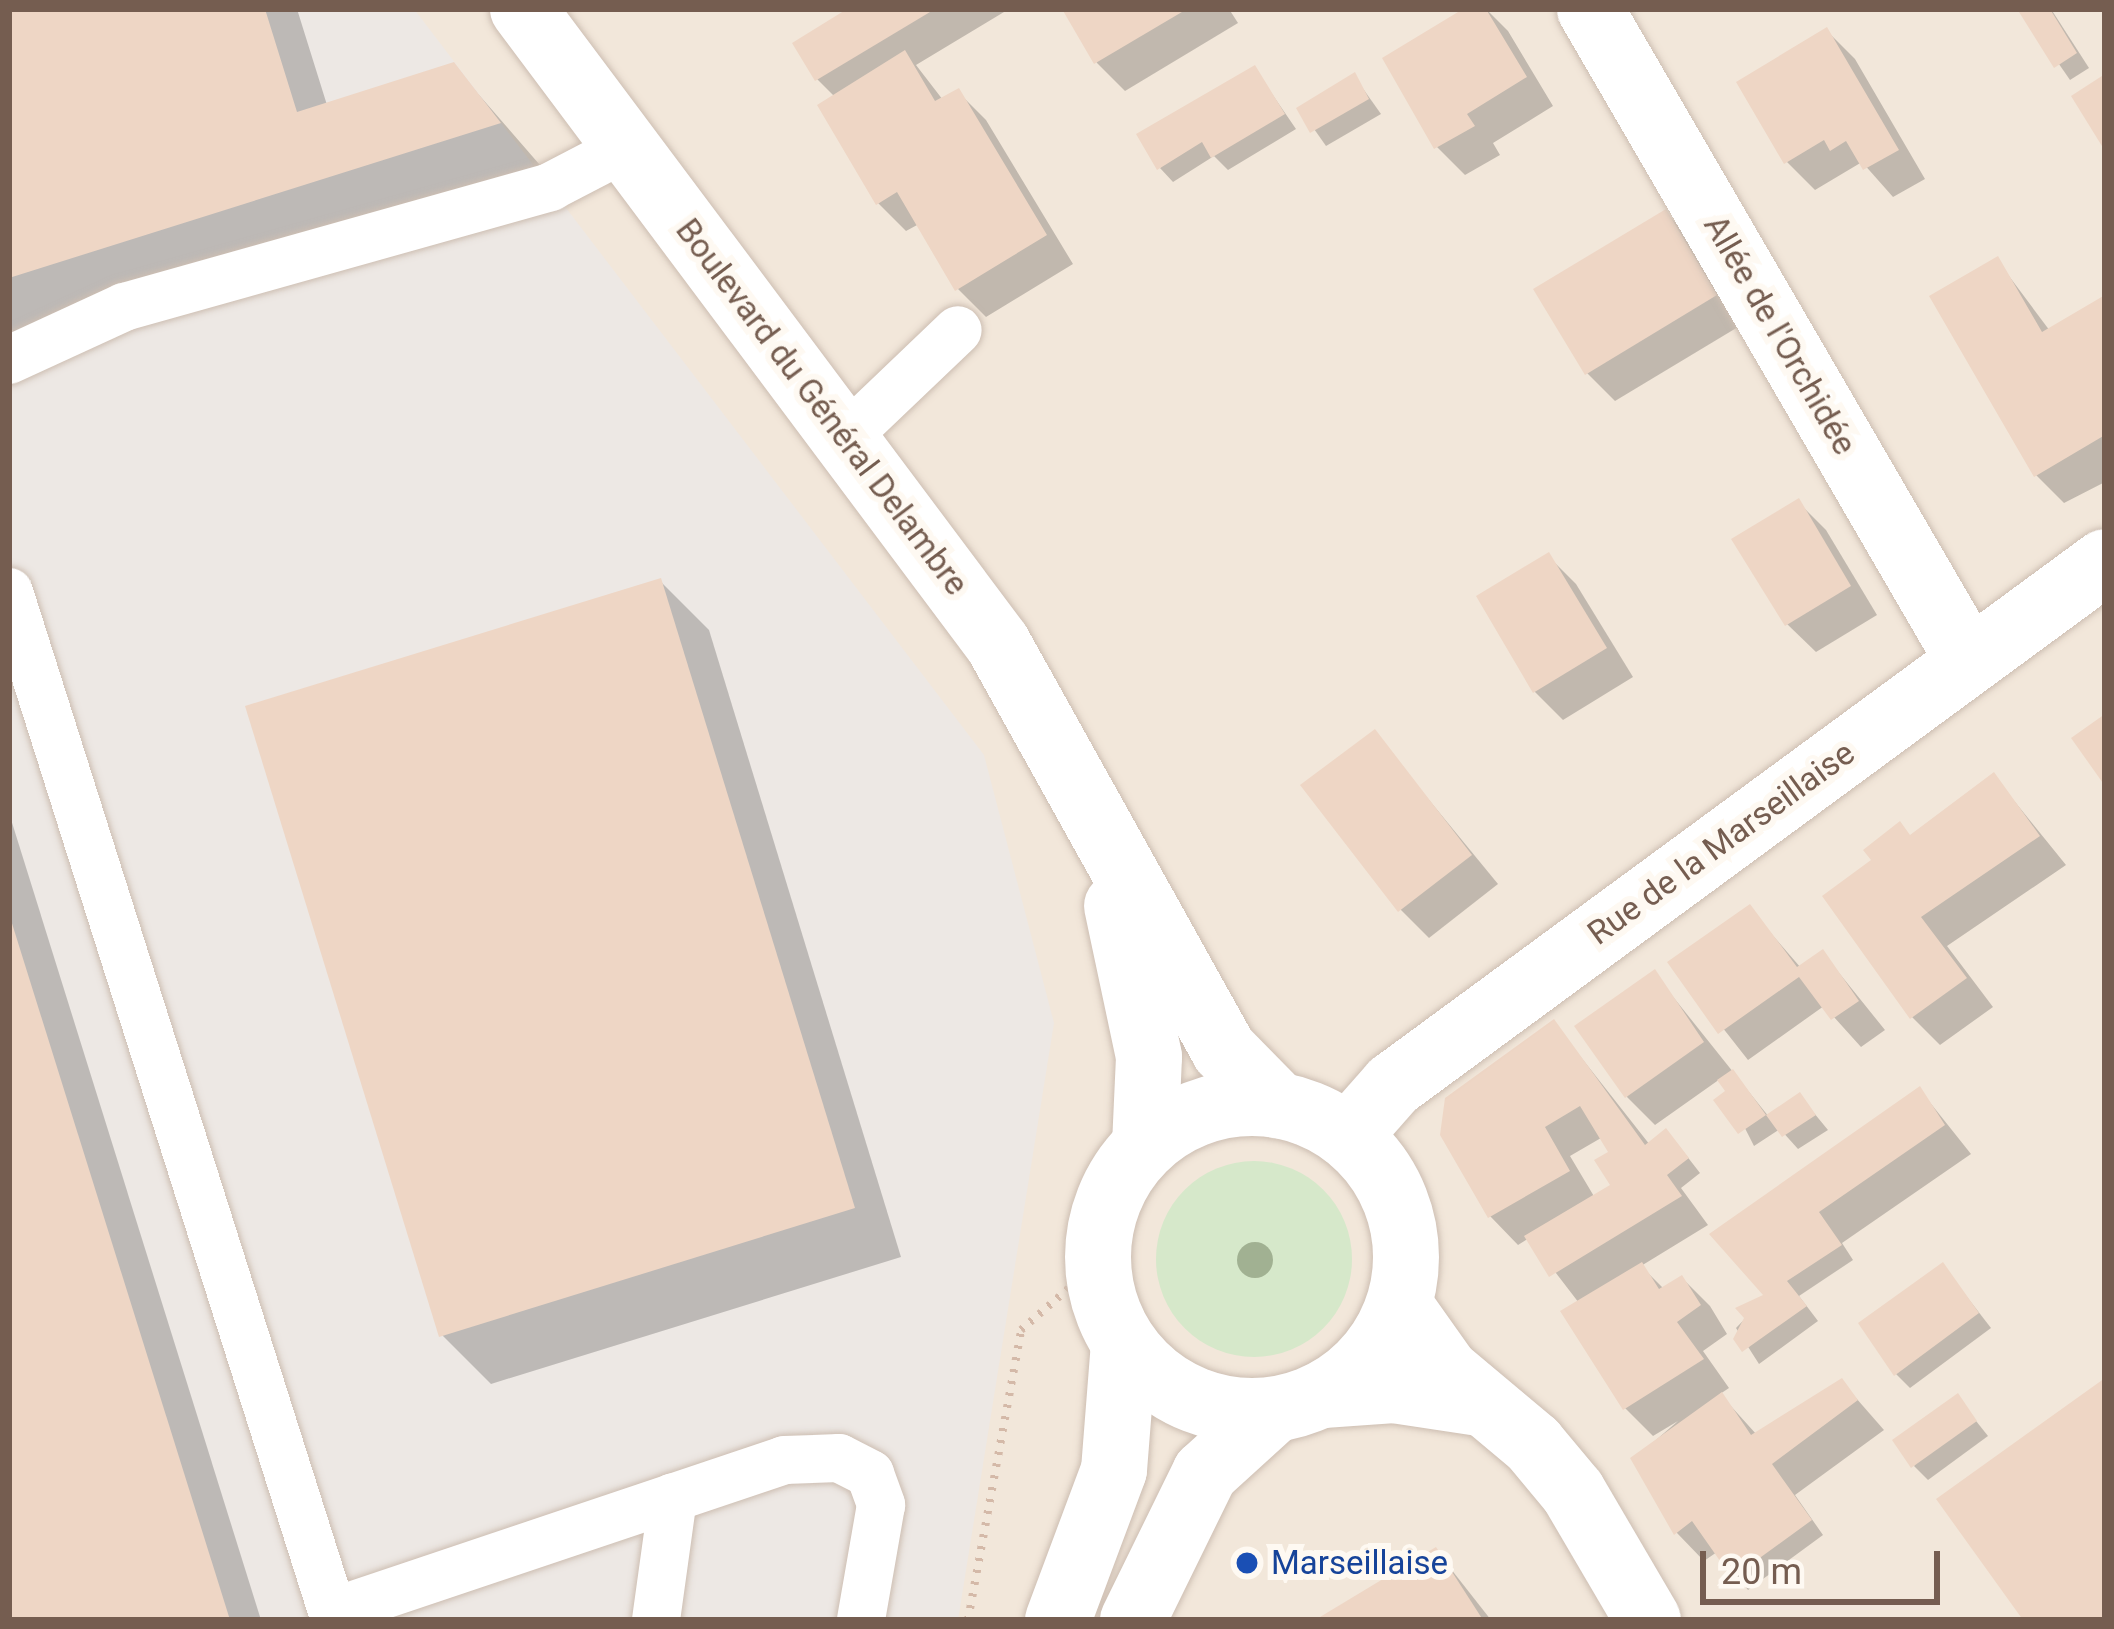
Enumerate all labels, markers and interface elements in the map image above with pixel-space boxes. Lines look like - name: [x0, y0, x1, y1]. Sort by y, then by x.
- street label: Allée de l'Orchidée: [1695, 208, 1865, 462]
- street label: Boulevard du Général Delambre: [668, 211, 976, 603]
- street label: Rue de la Marseillaise: [1580, 733, 1862, 953]
- scale bar: [1706, 1527, 1946, 1601]
- place label: Marseillaise: [1271, 1543, 1448, 1583]
- marker: Marseillaise: [1234, 1550, 1260, 1576]
- text: 20 m: [1721, 1551, 1802, 1593]

